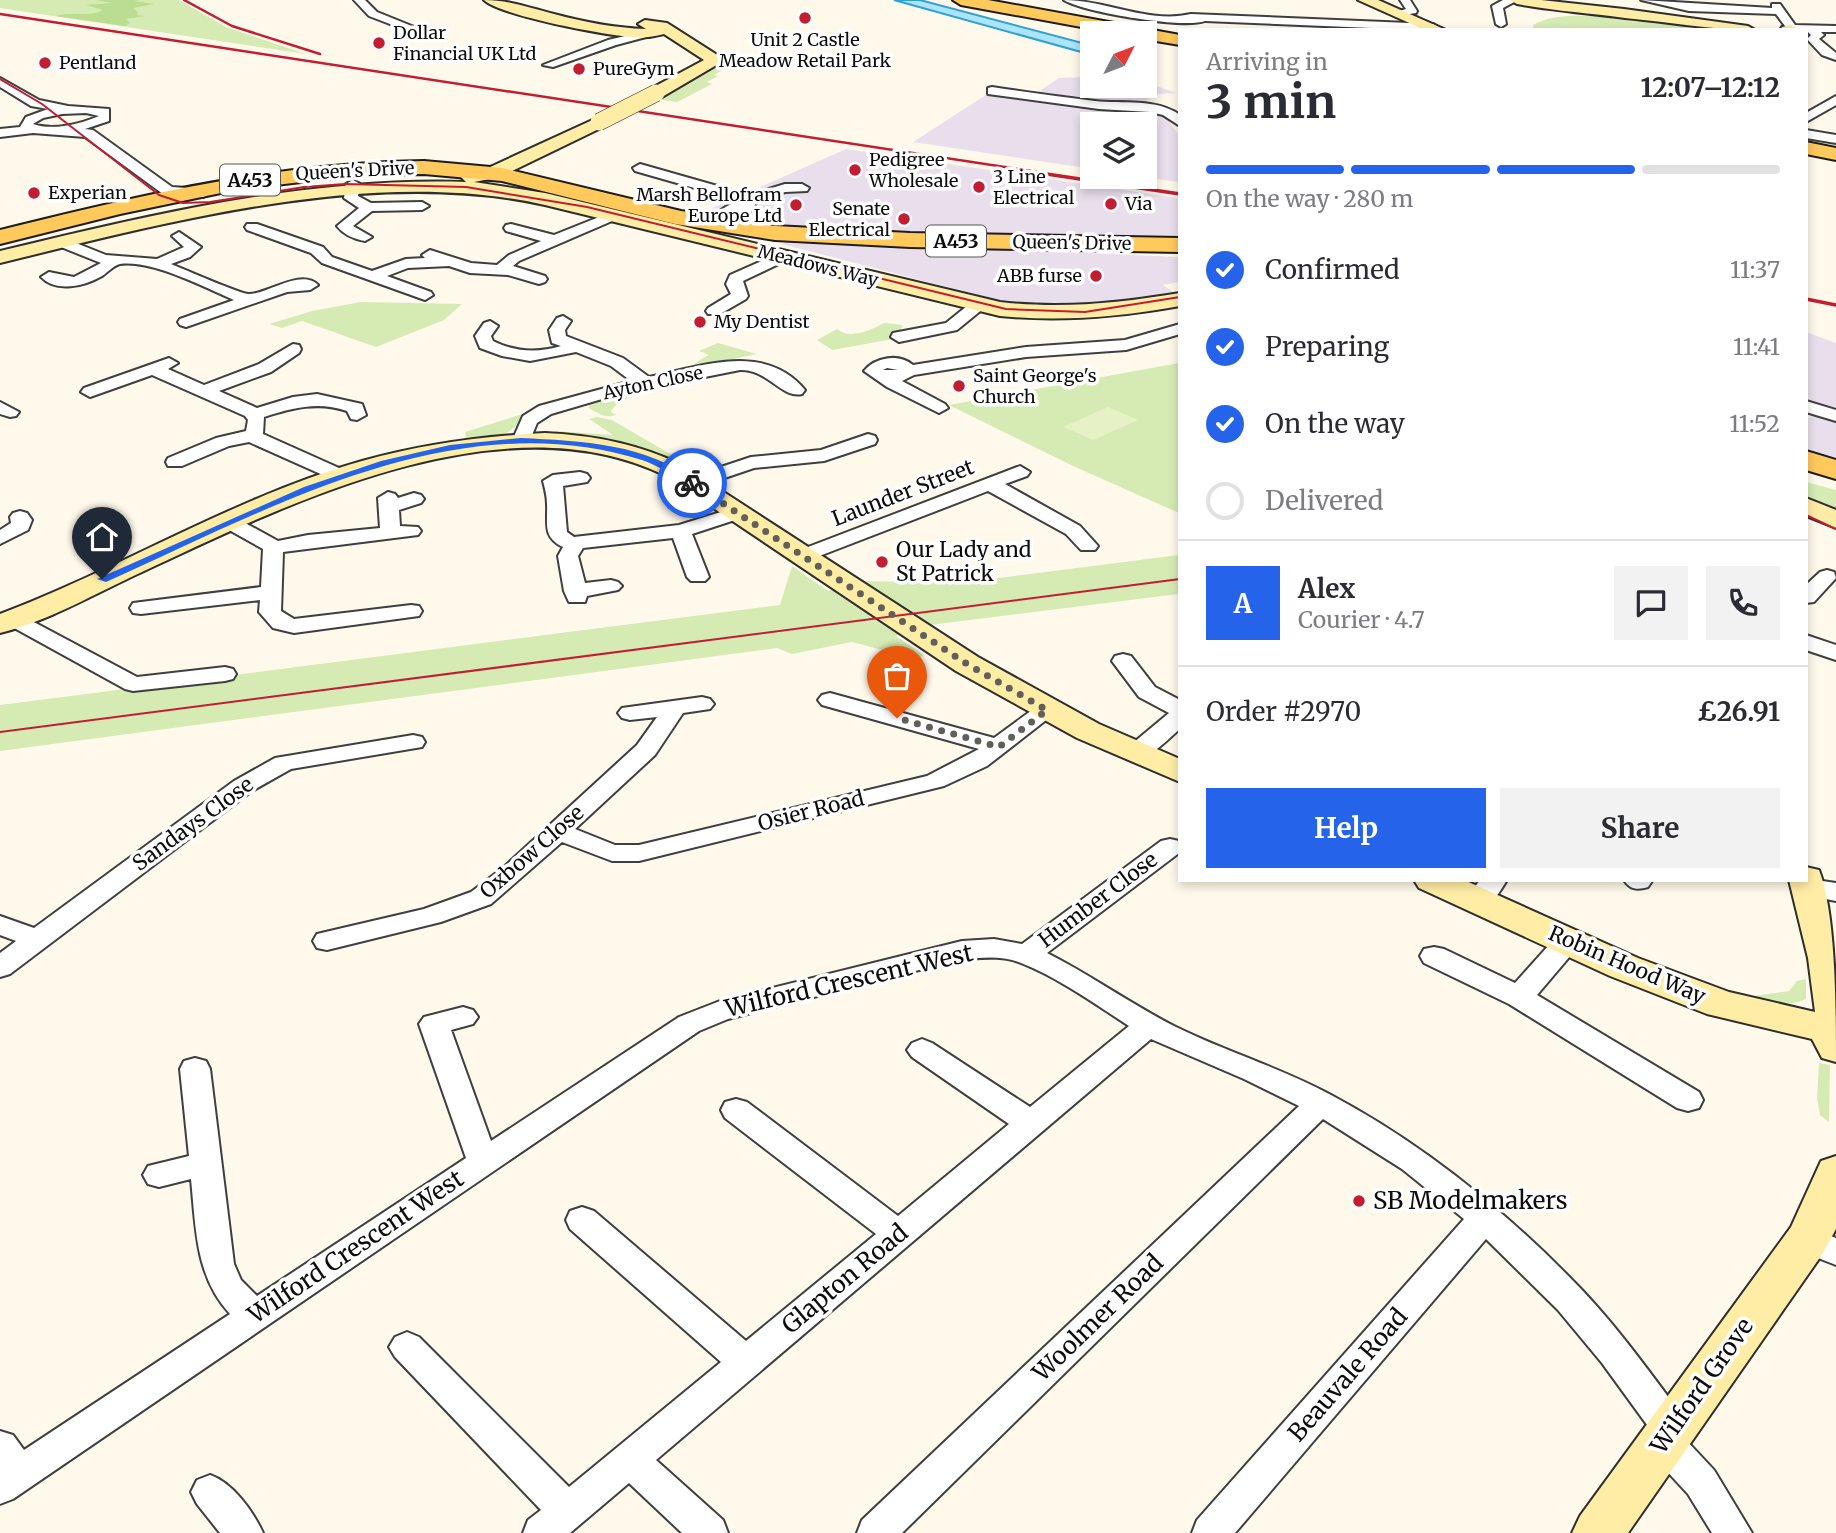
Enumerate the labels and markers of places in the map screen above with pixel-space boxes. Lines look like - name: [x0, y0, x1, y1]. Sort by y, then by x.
- marker: Unit 2 Castle Meadow Retail Park: [797, 10, 813, 26]
- place label: Dollar Financial UK Ltd: [393, 21, 537, 65]
- place label: Unit 2 Castle Meadow Retail Park: [719, 28, 892, 72]
- marker: Dollar Financial UK Ltd: [371, 35, 387, 51]
- place label: Pentland: [59, 51, 136, 74]
- marker: Pentland: [37, 55, 53, 71]
- place label: PureGym: [593, 57, 675, 80]
- marker: PureGym: [571, 61, 587, 77]
- place label: Pedigree Wholesale: [868, 148, 959, 192]
- marker: Pedigree Wholesale: [847, 162, 863, 178]
- place label: 3 Line Electrical: [993, 165, 1075, 209]
- marker: 3 Line Electrical: [971, 179, 987, 195]
- place label: Experian: [48, 181, 127, 204]
- place label: Marsh Bellofram Europe Ltd: [636, 183, 782, 227]
- marker: Experian: [26, 185, 42, 201]
- place label: Via: [1124, 192, 1153, 215]
- marker: Via: [1103, 196, 1119, 212]
- marker: Marsh Bellofram Europe Ltd: [788, 197, 804, 213]
- place label: Senate Electrical: [809, 197, 890, 241]
- marker: Senate Electrical: [896, 211, 912, 227]
- place label: ABB furse: [996, 264, 1082, 287]
- marker: ABB furse: [1088, 268, 1104, 284]
- place label: My Dentist: [714, 310, 810, 333]
- marker: My Dentist: [692, 314, 708, 330]
- place label: Saint George's Church: [973, 364, 1097, 408]
- marker: Saint George's Church: [951, 378, 967, 394]
- pin: [72, 507, 132, 579]
- place label: Our Lady and St Patrick: [896, 536, 1032, 587]
- marker: Our Lady and St Patrick: [874, 554, 890, 570]
- pin: [867, 646, 927, 718]
- place label: SB Modelmakers: [1373, 1185, 1568, 1216]
- marker: SB Modelmakers: [1351, 1193, 1367, 1209]

